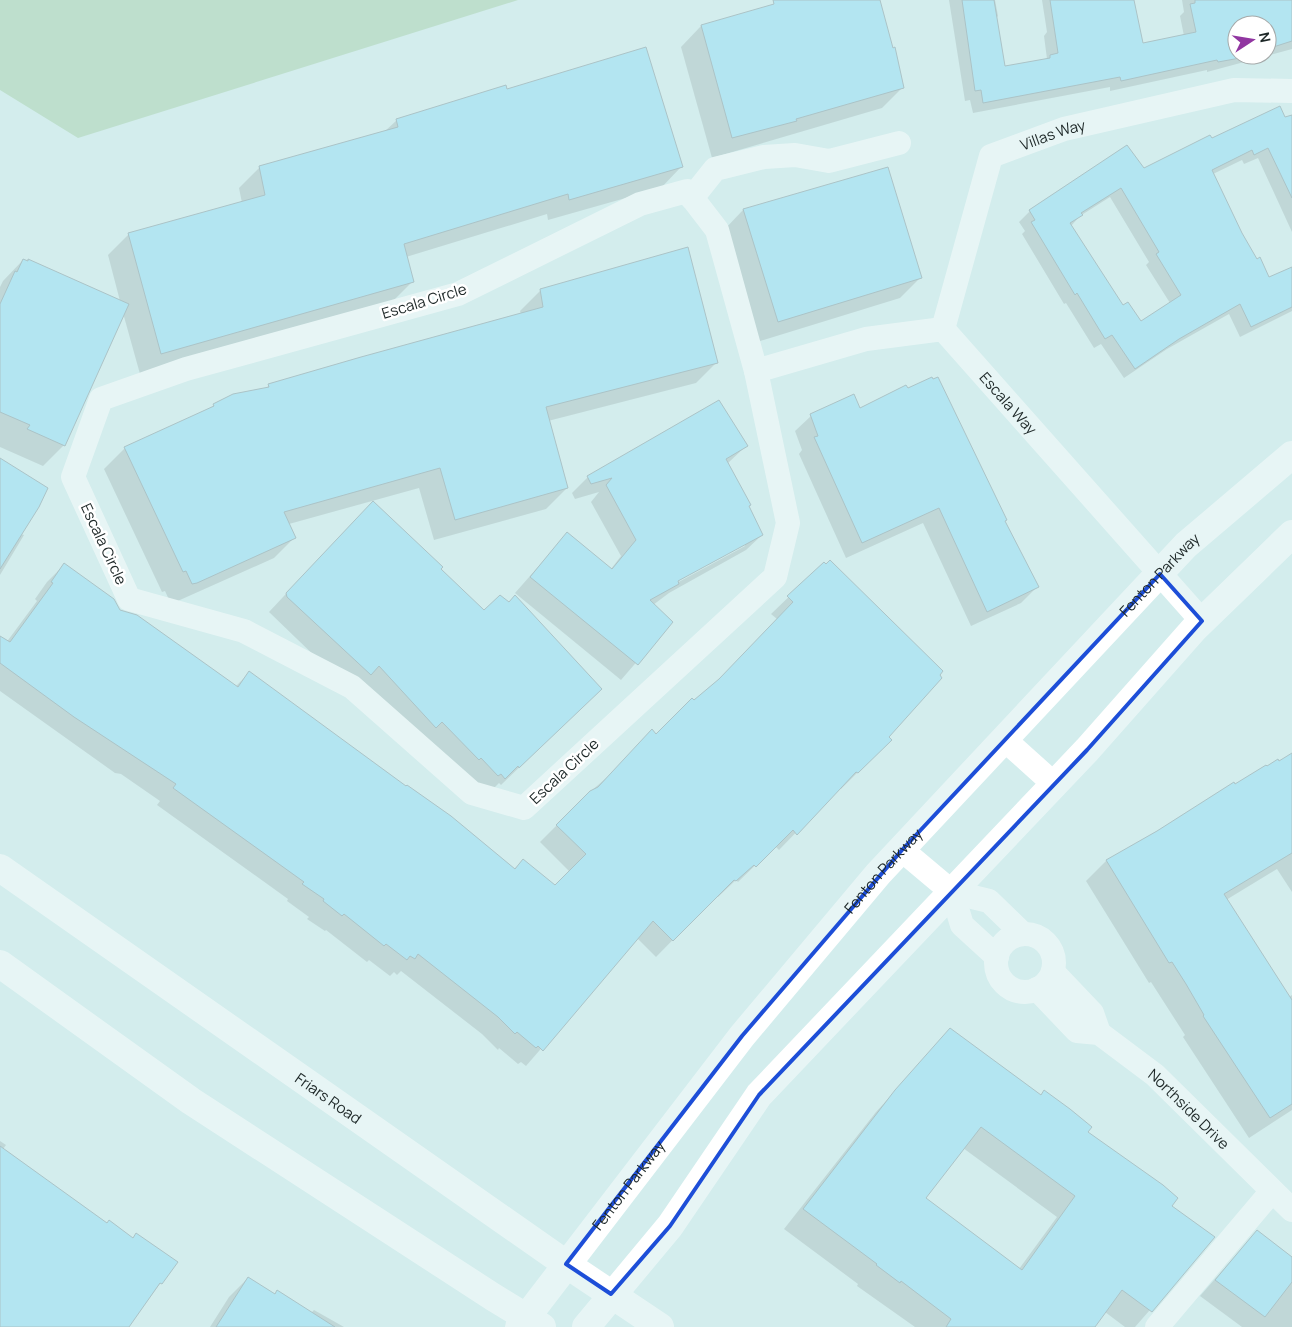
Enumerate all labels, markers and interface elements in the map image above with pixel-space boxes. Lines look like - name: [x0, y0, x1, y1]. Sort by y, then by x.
- north arrow: [1227, 15, 1277, 65]
- text: N: [1255, 30, 1276, 44]
- street label: Villas Way: [1017, 114, 1087, 155]
- street label: Escala Circle: [379, 278, 469, 324]
- street label: Escala Way: [975, 367, 1042, 439]
- street label: Escala Circle: [76, 500, 132, 588]
- street label: Fenton Parkway: [1114, 528, 1204, 621]
- street label: Escala Circle: [525, 733, 603, 809]
- street label: Fenton Parkway: [839, 823, 927, 918]
- street label: Northside Drive: [1144, 1063, 1235, 1154]
- street label: Friars Road: [291, 1067, 366, 1128]
- street label: Fenton Parkway: [587, 1136, 669, 1234]

